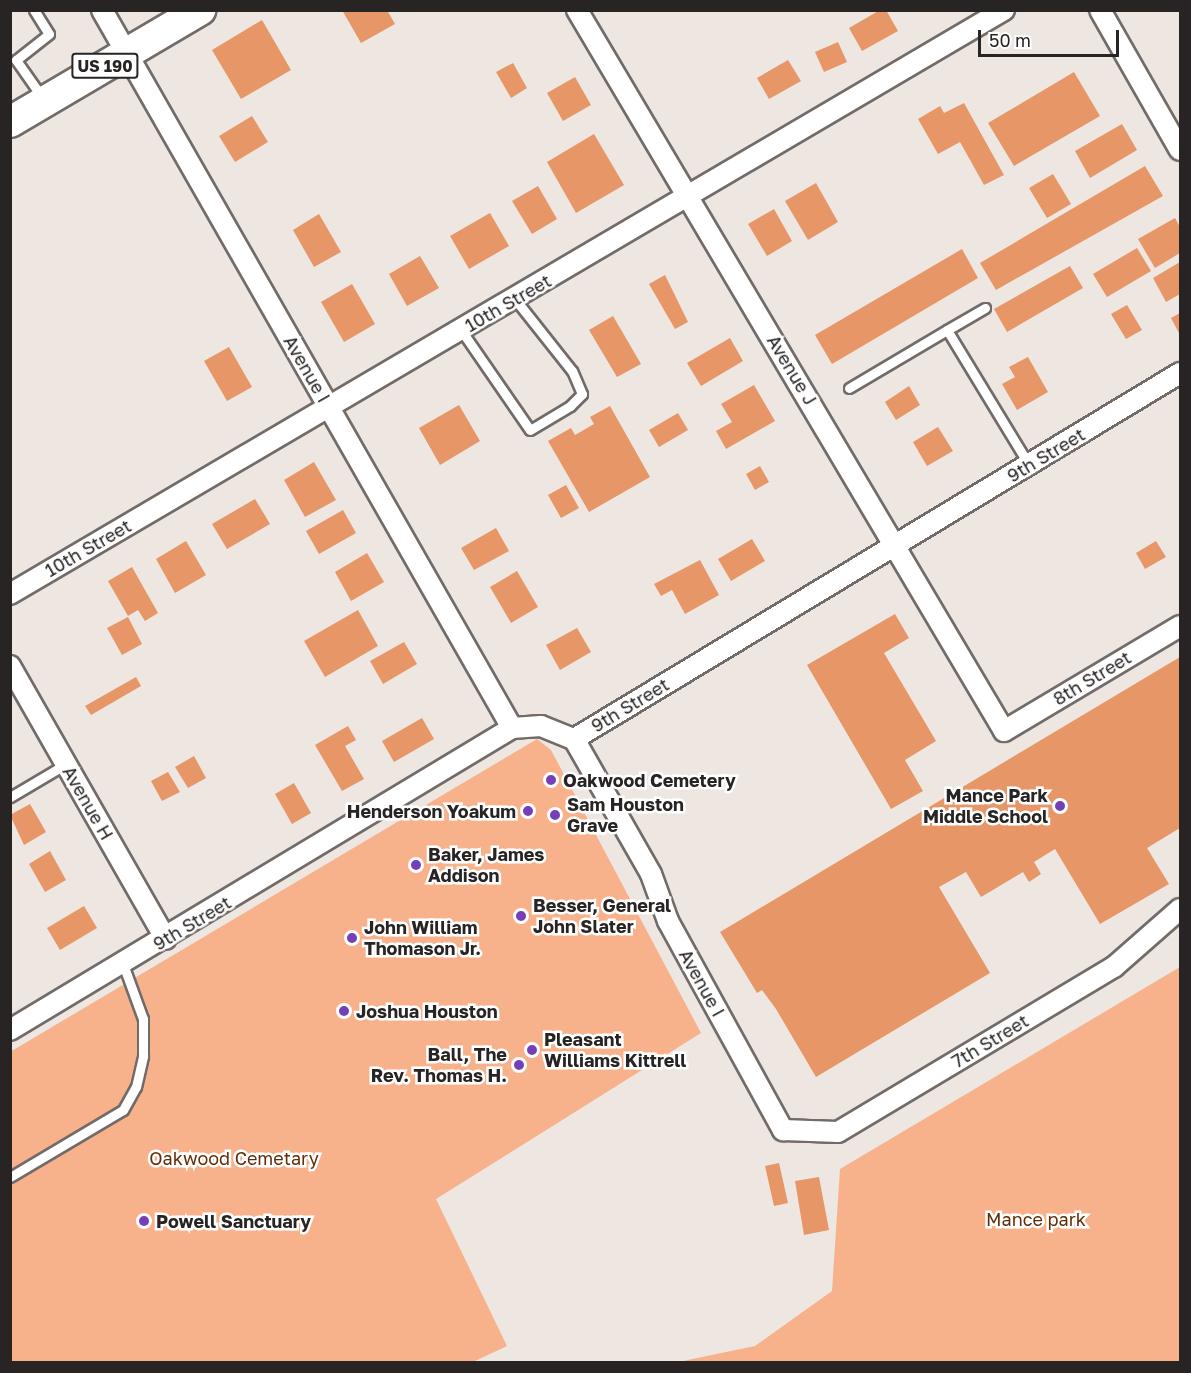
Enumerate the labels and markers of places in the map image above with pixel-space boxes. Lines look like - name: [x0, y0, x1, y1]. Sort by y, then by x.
- place label: Oakwood Cemetery: [563, 769, 736, 791]
- marker: Oakwood Cemetery: [544, 773, 558, 787]
- place label: Mance Park Middle School: [923, 785, 1048, 828]
- place label: Sam Houston Grave: [567, 794, 684, 836]
- marker: Mance Park Middle School: [1053, 799, 1067, 813]
- place label: Henderson Yoakum: [347, 800, 516, 822]
- marker: Henderson Yoakum: [521, 804, 535, 818]
- marker: Sam Houston Grave: [548, 808, 562, 822]
- place label: Baker, James Addison: [428, 844, 544, 886]
- marker: Baker, James Addison: [409, 858, 423, 872]
- place label: Besser, General John Slater: [533, 895, 671, 938]
- marker: Besser, General John Slater: [514, 909, 528, 923]
- place label: John William Thomason Jr.: [364, 917, 481, 960]
- marker: John William Thomason Jr.: [345, 931, 359, 945]
- place label: Joshua Houston: [356, 1000, 498, 1022]
- marker: Joshua Houston: [337, 1004, 351, 1018]
- place label: Pleasant Williams Kittrell: [544, 1029, 686, 1072]
- marker: Pleasant Williams Kittrell: [525, 1043, 539, 1057]
- place label: Ball, The Rev. Thomas H.: [371, 1044, 507, 1086]
- marker: Ball, The Rev. Thomas H.: [512, 1058, 526, 1072]
- place label: Powell Sanctuary: [156, 1210, 311, 1232]
- marker: Powell Sanctuary: [137, 1214, 151, 1228]

